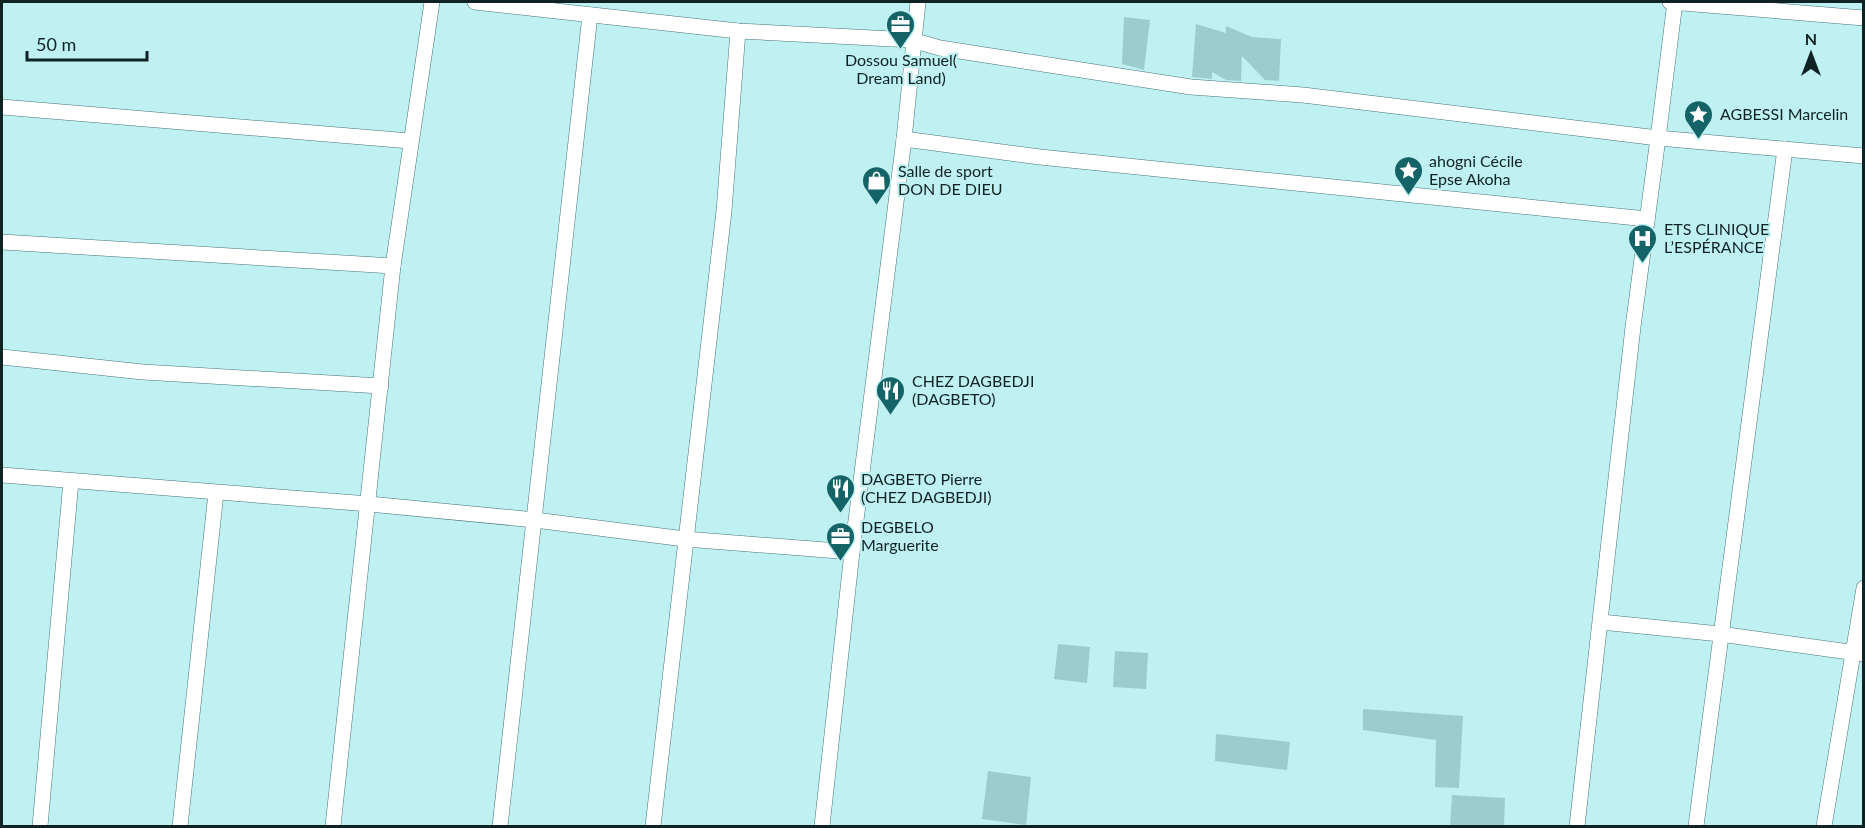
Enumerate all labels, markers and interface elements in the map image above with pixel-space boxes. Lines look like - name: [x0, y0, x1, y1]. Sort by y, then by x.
- office icon: Dossou Samuel( Dream Land): [885, 9, 917, 51]
- scale bar: [27, 24, 147, 62]
- north arrow: [1781, 24, 1841, 84]
- text: N: [1805, 29, 1817, 48]
- text: 50 m: [36, 33, 76, 55]
- place label: Dossou Samuel( Dream Land): [845, 50, 957, 87]
- place icon: AGBESSI Marcelin: [1683, 98, 1715, 140]
- place label: AGBESSI Marcelin: [1720, 104, 1848, 123]
- place label: ahogni Cécile Epse Akoha: [1429, 151, 1523, 188]
- place icon: ahogni Cécile Epse Akoha: [1392, 154, 1424, 196]
- place label: Salle de sport DON DE DIEU: [898, 161, 1002, 198]
- shop icon: Salle de sport DON DE DIEU: [861, 164, 893, 206]
- place label: ETS CLINIQUE L’ESPÉRANCE: [1664, 219, 1769, 256]
- hospital icon: ETS CLINIQUE L’ESPÉRANCE: [1627, 222, 1659, 264]
- place label: CHEZ DAGBEDJI (DAGBETO): [912, 371, 1034, 408]
- restaurant icon: CHEZ DAGBEDJI (DAGBETO): [875, 374, 907, 416]
- place label: DAGBETO Pierre (CHEZ DAGBEDJI): [861, 469, 992, 506]
- restaurant icon: DAGBETO Pierre (CHEZ DAGBEDJI): [824, 472, 856, 514]
- place label: DEGBELO Marguerite: [861, 517, 939, 554]
- office icon: DEGBELO Marguerite: [824, 520, 856, 562]

